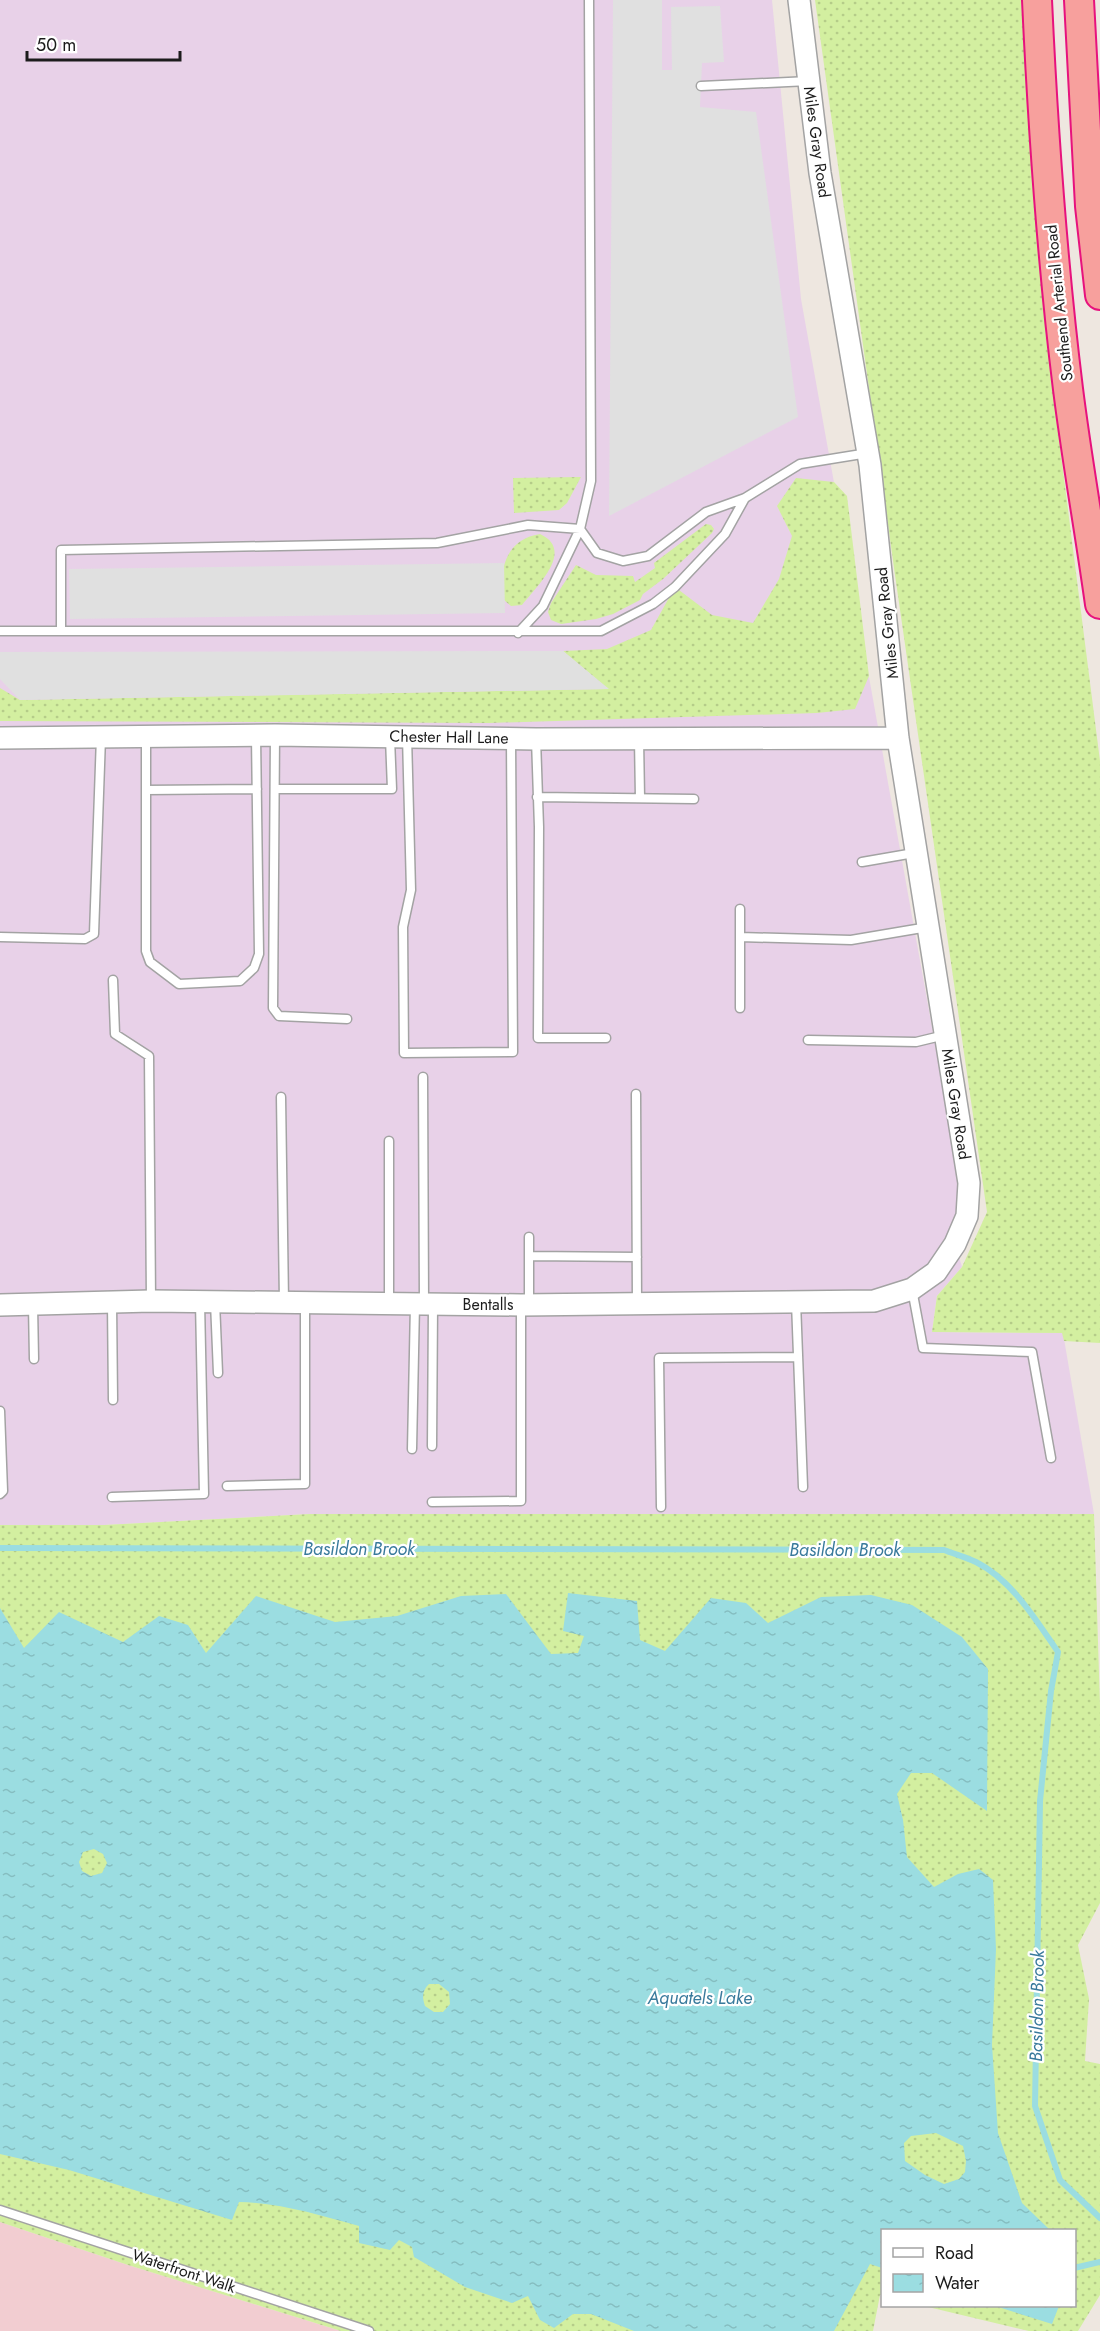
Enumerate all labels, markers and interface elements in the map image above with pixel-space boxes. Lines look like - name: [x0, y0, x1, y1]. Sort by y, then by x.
- scale bar: [27, 24, 180, 62]
- text: 50 m: [36, 32, 76, 58]
- street label: Miles Gray Road: [798, 85, 836, 199]
- street label: Southend Arterial Road: [1039, 224, 1079, 382]
- street label: Miles Gray Road: [870, 566, 904, 680]
- street label: Chester Hall Lane: [389, 724, 509, 750]
- street label: Miles Gray Road: [936, 1047, 976, 1161]
- street label: Bentalls: [463, 1293, 513, 1316]
- water label: Basildon Brook: [303, 1536, 416, 1562]
- water label: Basildon Brook: [789, 1537, 902, 1563]
- water label: Basildon Brook: [1023, 1949, 1051, 2062]
- water label: Aquatels Lake: [647, 1985, 752, 2011]
- legend: [881, 2229, 1076, 2307]
- text: Road: [935, 2240, 974, 2266]
- street label: Waterfront Walk: [129, 2243, 240, 2299]
- text: Water: [935, 2270, 980, 2296]

